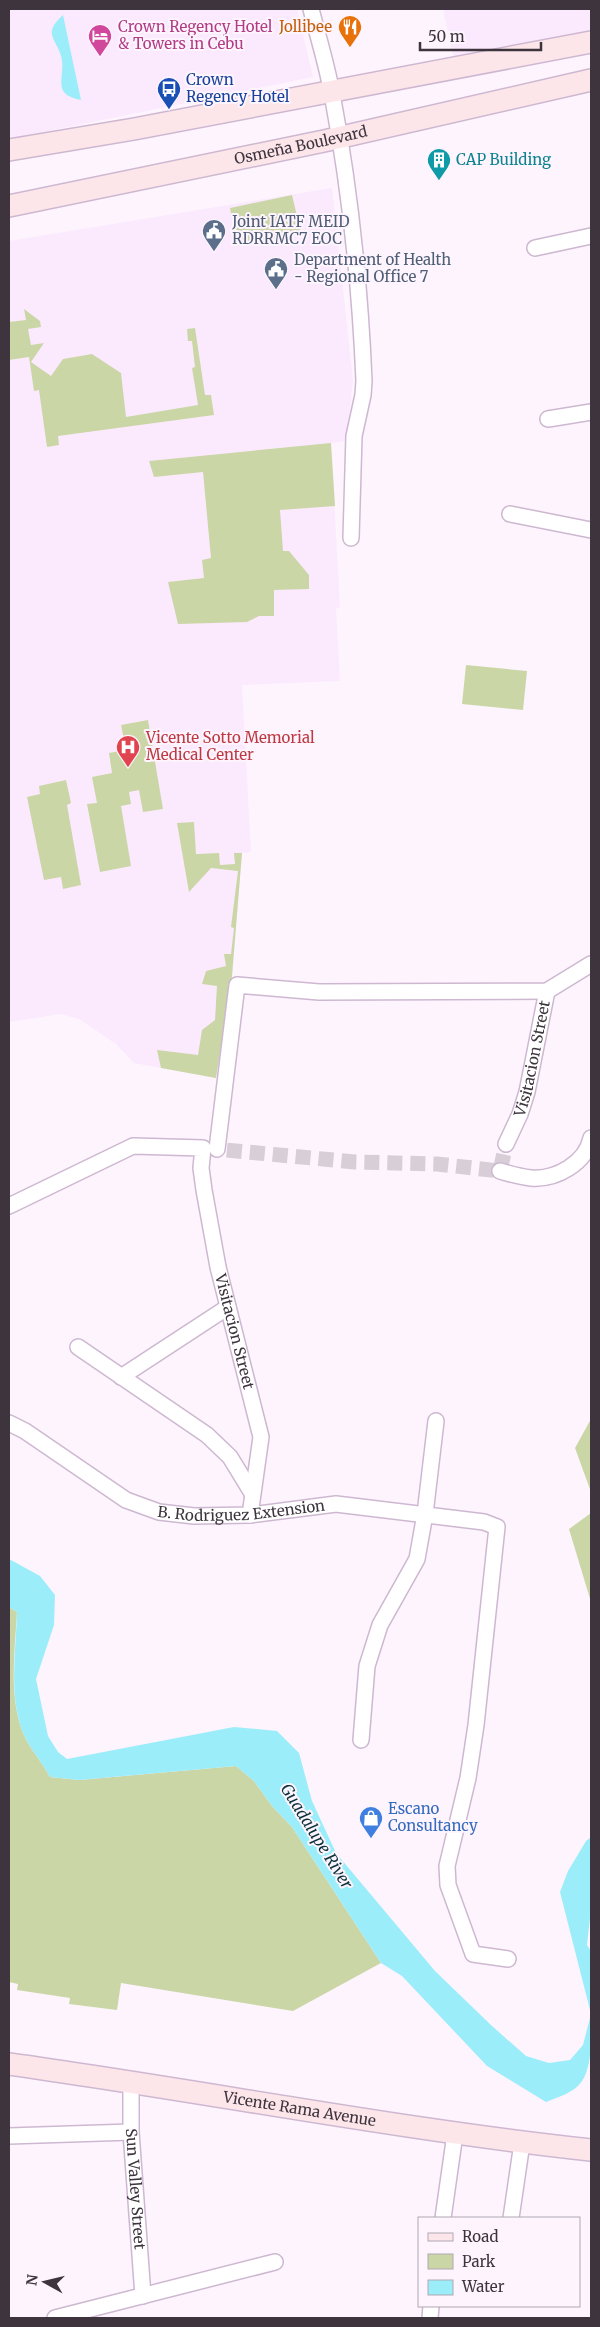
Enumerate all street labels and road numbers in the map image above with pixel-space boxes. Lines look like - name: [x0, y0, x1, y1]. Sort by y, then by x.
- street label: Osmeña Boulevard: [233, 121, 369, 168]
- street label: Visitacion Street: [509, 999, 554, 1120]
- street label: Visitacion Street: [211, 1271, 259, 1391]
- street label: B. Rodriguez Extension: [157, 1496, 326, 1525]
- street label: Vicente Rama Avenue: [221, 2087, 377, 2130]
- street label: Sun Valley Street: [122, 2128, 150, 2250]

